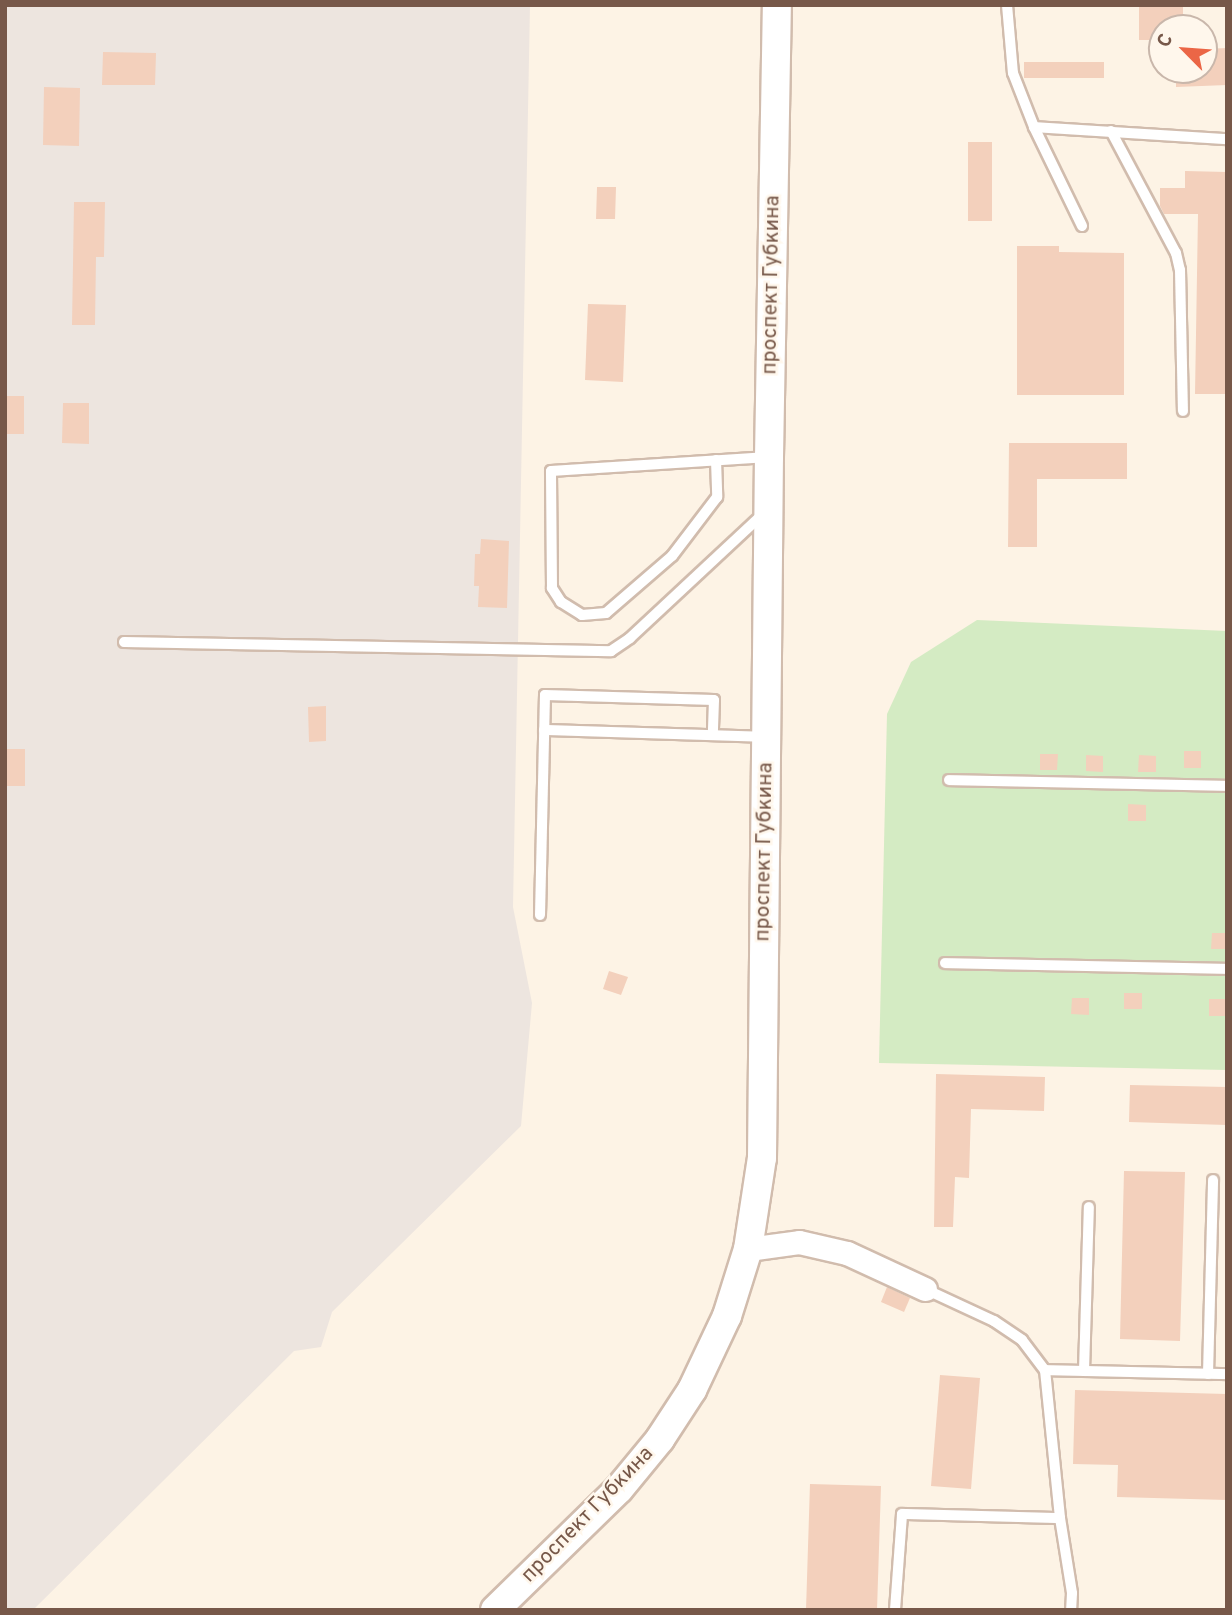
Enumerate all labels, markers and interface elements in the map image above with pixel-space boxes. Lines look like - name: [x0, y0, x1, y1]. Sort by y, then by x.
- north arrow: [1148, 14, 1218, 84]
- text: С: [1152, 30, 1179, 52]
- street label: проспект Губкина: [758, 195, 786, 375]
- street label: проспект Губкина: [751, 762, 779, 942]
- street label: проспект Губкина: [517, 1442, 659, 1588]

